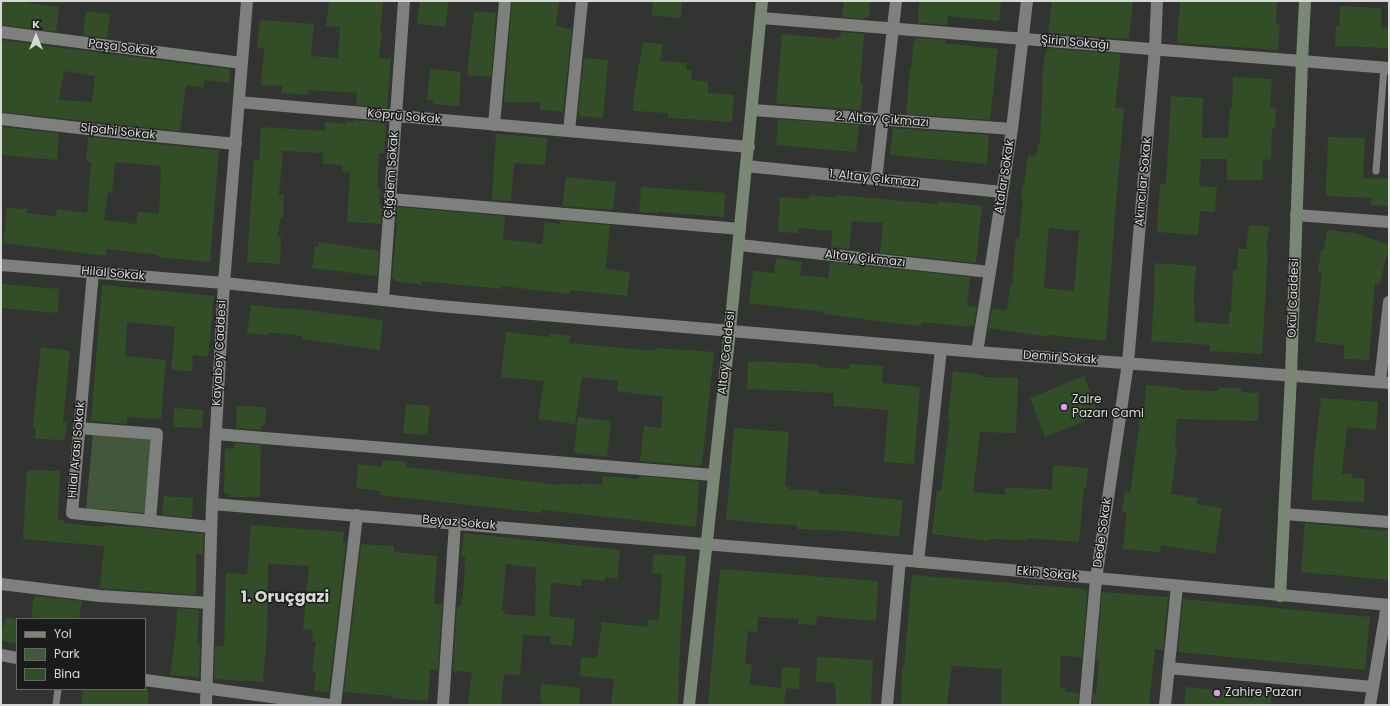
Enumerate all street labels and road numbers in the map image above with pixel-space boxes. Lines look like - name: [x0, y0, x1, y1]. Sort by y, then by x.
- street label: Şirin Sokağı: [1040, 33, 1110, 53]
- street label: Paşa Sokak: [87, 37, 157, 59]
- street label: Köprü Sokak: [367, 107, 441, 127]
- street label: 2. Altay Çıkmazı: [835, 110, 929, 130]
- street label: Sipahi Sokak: [80, 121, 156, 143]
- street label: Çiğdem Sokak: [382, 131, 402, 219]
- street label: Akıncılar Sokak: [1133, 137, 1155, 227]
- street label: Atalar Sokak: [992, 139, 1018, 215]
- street label: 1. Altay Çıkmazı: [828, 167, 920, 191]
- street label: Altay Çıkmazı: [824, 248, 906, 270]
- street label: Okul Caddesi: [1285, 258, 1303, 338]
- street label: Hilal Sokak: [81, 264, 145, 284]
- street label: Kayabey Caddesi: [210, 300, 230, 406]
- street label: Altay Caddesi: [715, 311, 739, 395]
- street label: Demir Sokak: [1023, 348, 1097, 368]
- street label: Hilal Arası Sokak: [66, 401, 88, 499]
- street label: Dede Sokak: [1091, 497, 1115, 569]
- street label: Beyaz Sokak: [422, 513, 496, 533]
- street label: Ekin Sokak: [1016, 564, 1078, 584]

